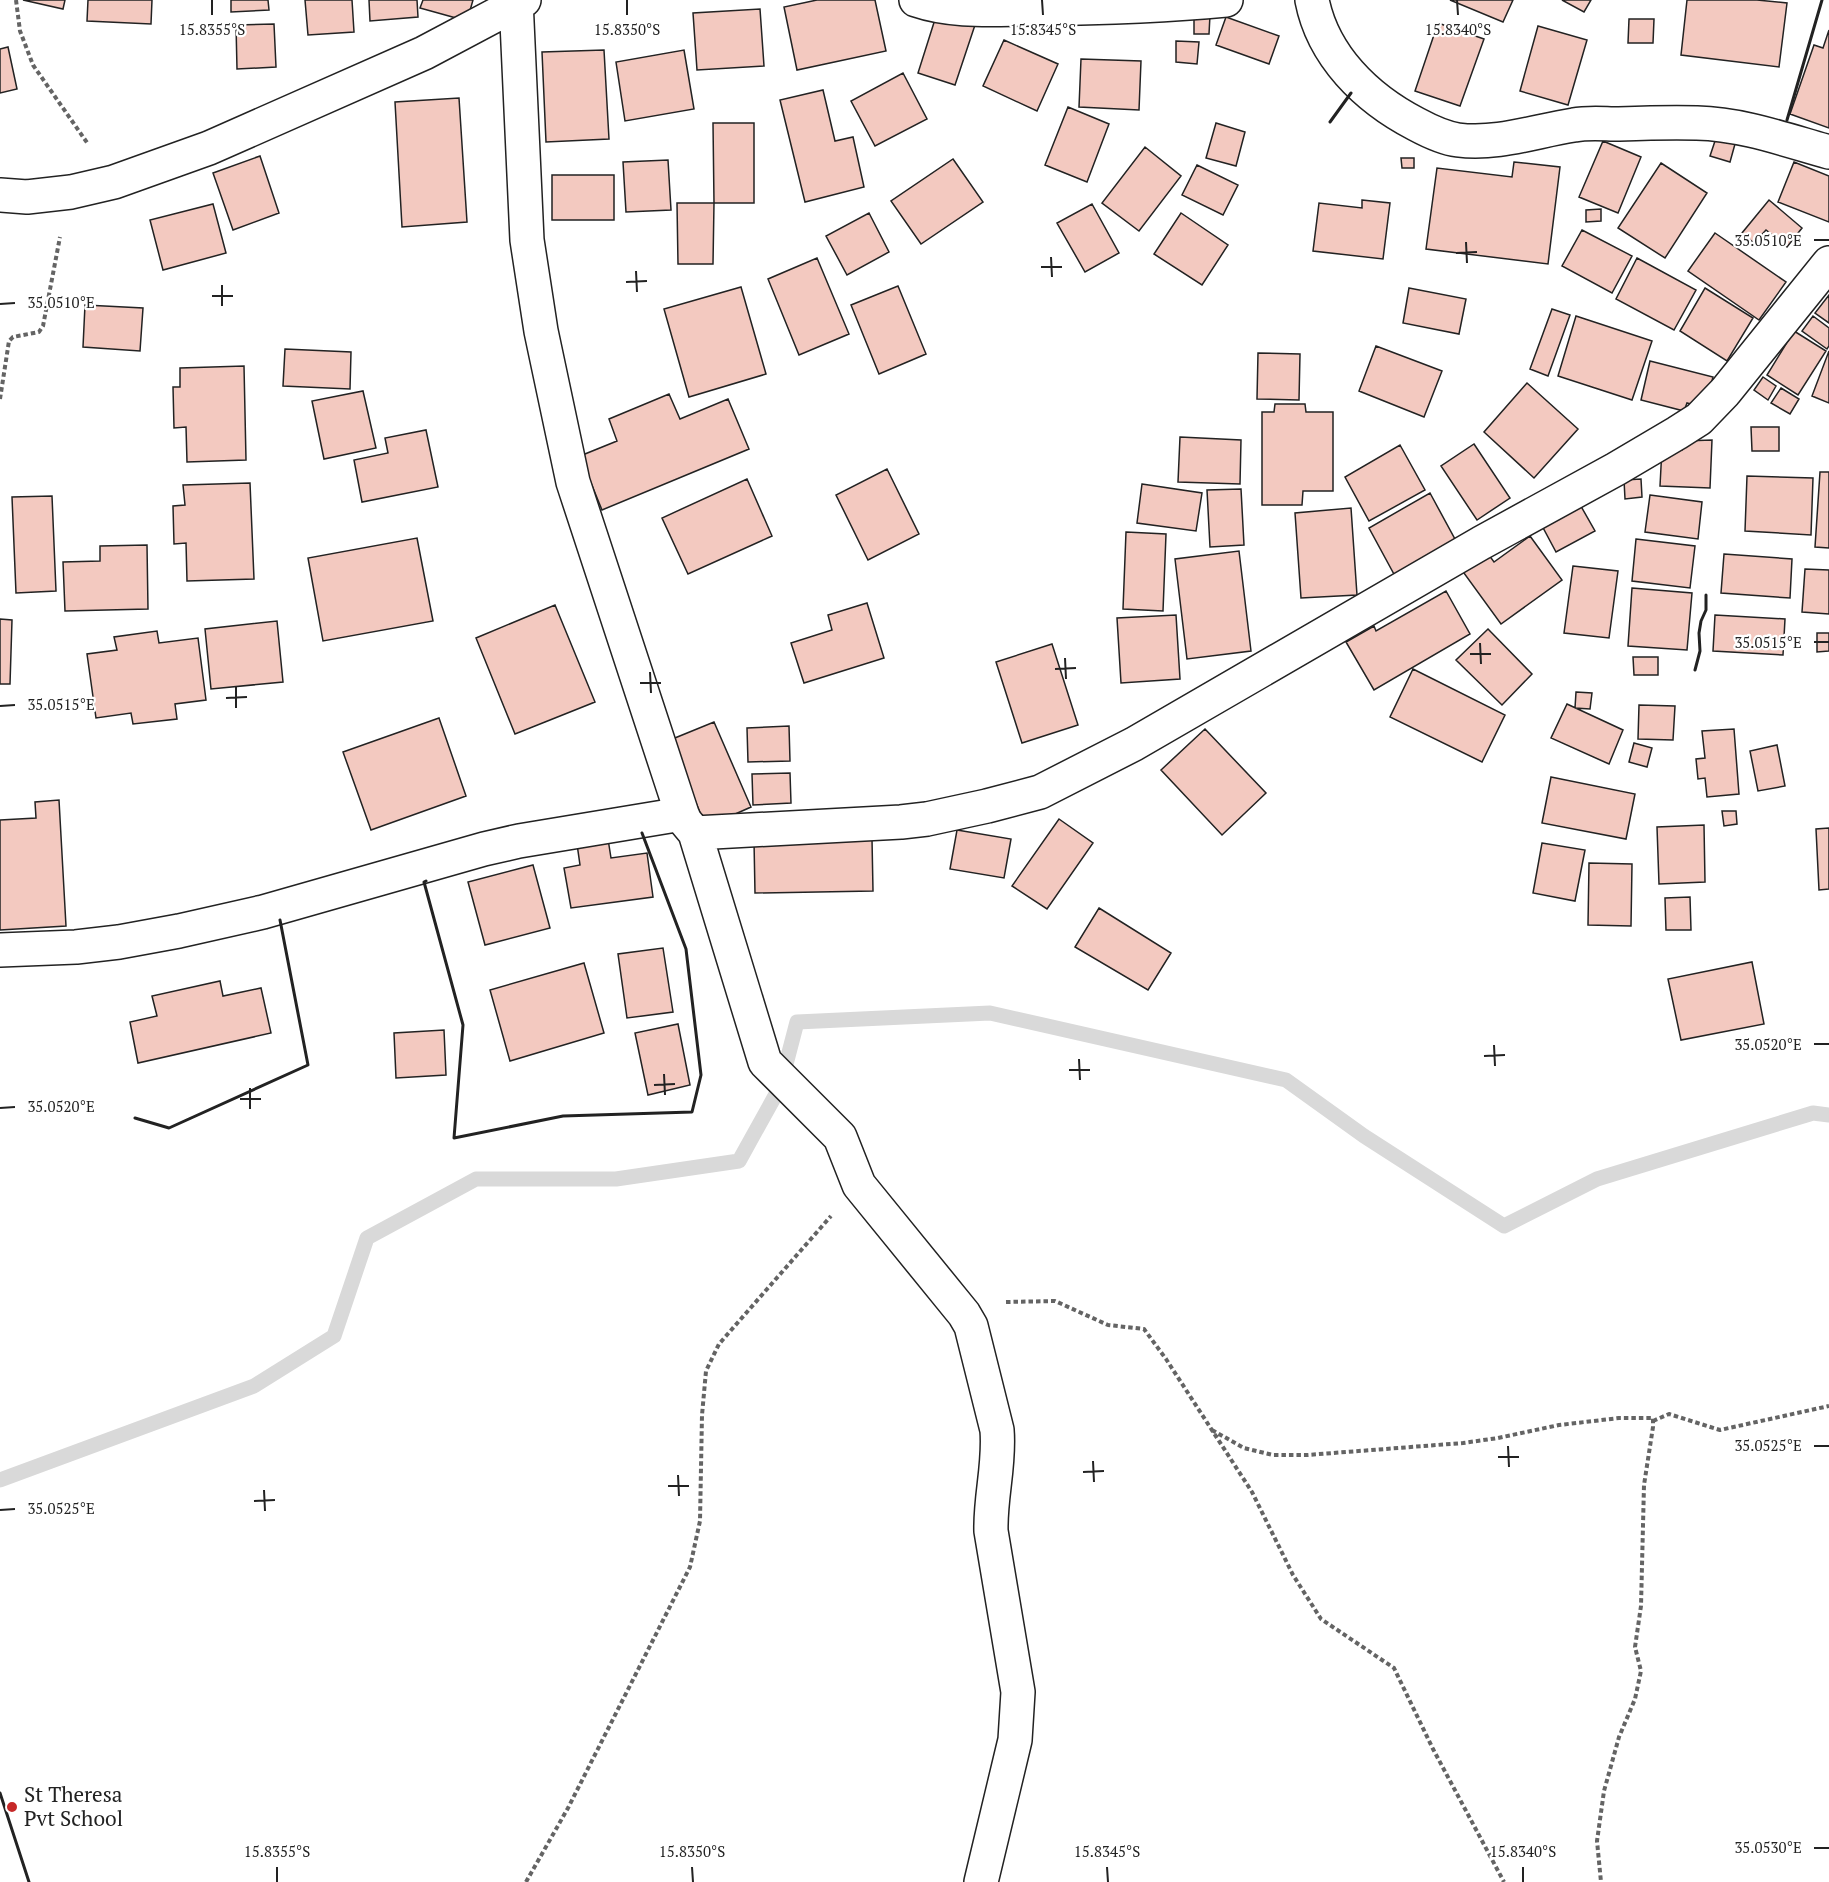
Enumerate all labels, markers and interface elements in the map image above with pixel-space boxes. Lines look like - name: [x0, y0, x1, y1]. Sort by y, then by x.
- text: 15.8355°S: [179, 19, 245, 39]
- text: 15.8350°S: [594, 19, 660, 39]
- text: 15.8345°S: [1010, 19, 1076, 39]
- text: 15.8340°S: [1425, 19, 1491, 39]
- text: 35.0510°E: [1734, 230, 1802, 250]
- text: 35.0510°E: [27, 292, 95, 312]
- text: 35.0515°E: [1734, 632, 1802, 652]
- text: 35.0515°E: [27, 694, 95, 714]
- text: 35.0520°E: [1734, 1034, 1802, 1054]
- text: 35.0520°E: [27, 1096, 95, 1116]
- text: 35.0525°E: [1734, 1435, 1802, 1455]
- text: 35.0525°E: [27, 1498, 95, 1518]
- place label: St Theresa Pvt School: [24, 1780, 123, 1832]
- marker: St Theresa Pvt School: [5, 1800, 19, 1814]
- text: 35.0530°E: [1734, 1837, 1802, 1857]
- text: 15.8355°S: [244, 1841, 310, 1861]
- text: 15.8350°S: [659, 1841, 725, 1861]
- text: 15.8345°S: [1074, 1841, 1140, 1861]
- text: 15.8340°S: [1490, 1841, 1556, 1861]

